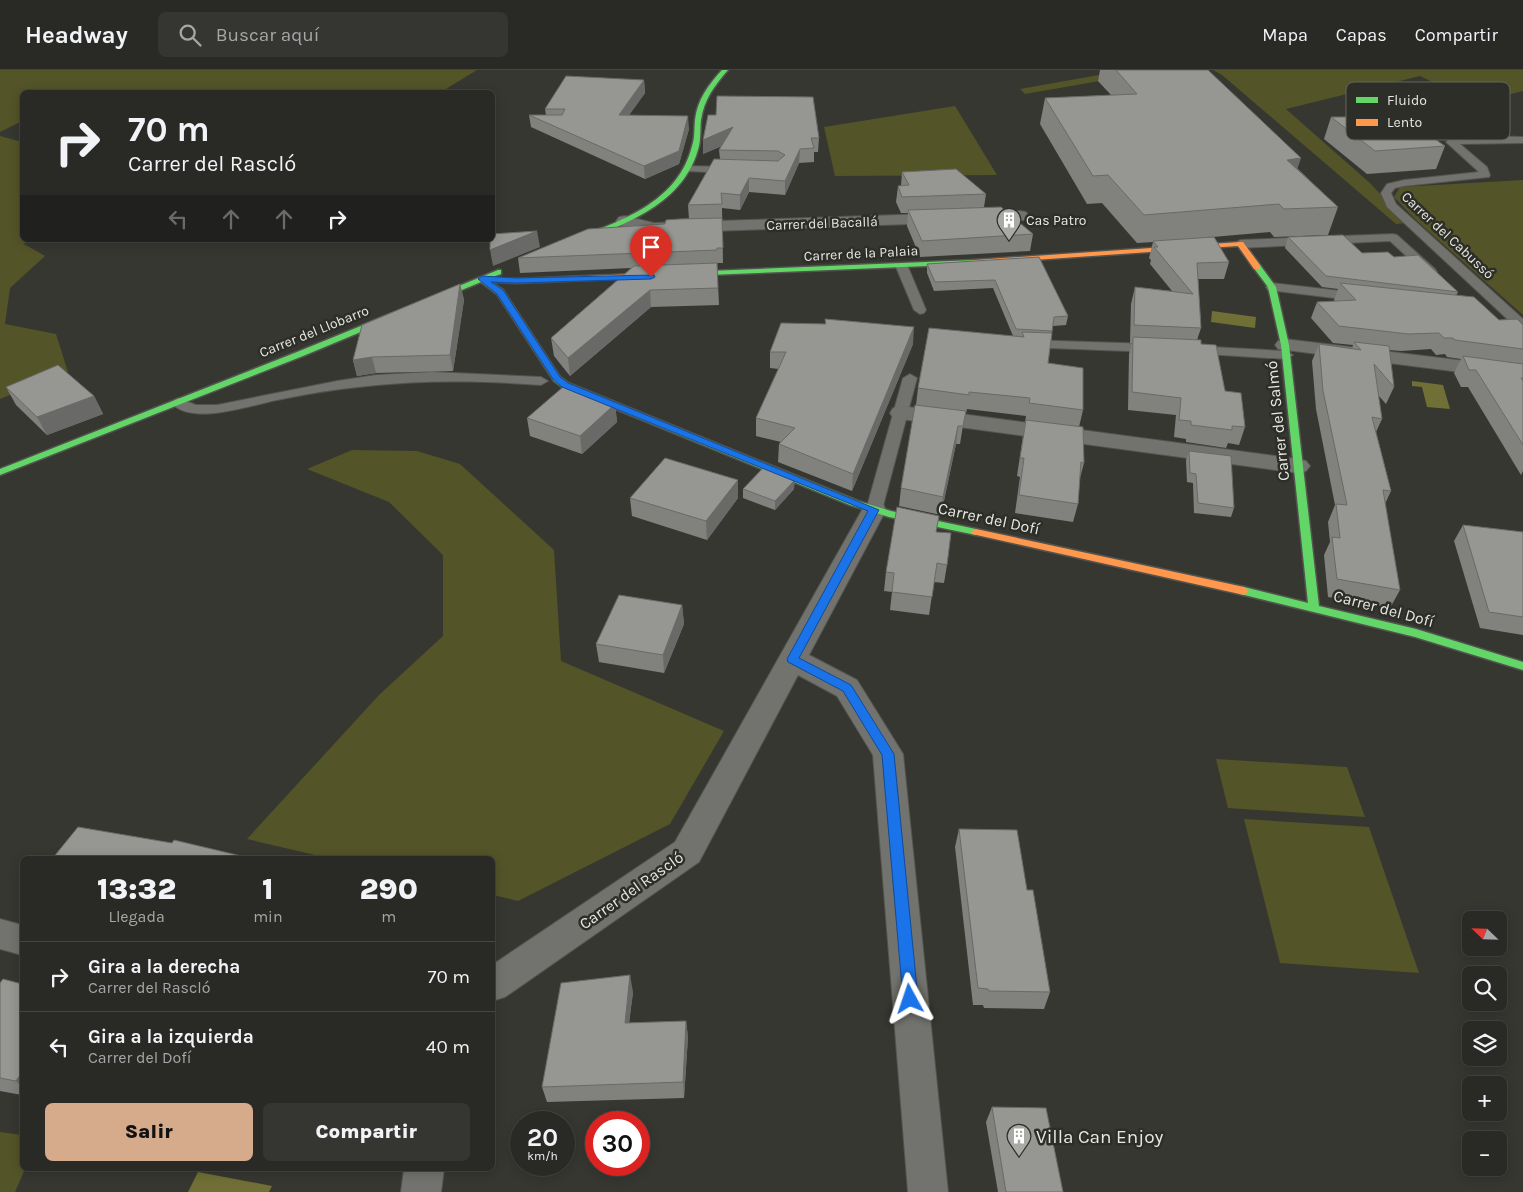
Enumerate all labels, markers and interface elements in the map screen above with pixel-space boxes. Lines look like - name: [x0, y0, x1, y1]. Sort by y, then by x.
- search box: [158, 12, 508, 57]
- text: Headway: [25, 21, 128, 49]
- icon: search: [176, 21, 204, 49]
- text: Buscar aquí: [216, 24, 319, 46]
- text: Mapa: [1262, 24, 1308, 46]
- text: Capas: [1336, 24, 1387, 46]
- text: Compartir: [1415, 24, 1498, 46]
- legend: [1346, 82, 1510, 140]
- text: Fluido: [1387, 92, 1427, 109]
- text: 70 m: [128, 109, 210, 150]
- icon: right: [45, 110, 110, 175]
- text: Lento: [1387, 114, 1422, 131]
- text: Carrer del Rascló: [128, 151, 296, 177]
- street label: Carrer del Cabussó: [1398, 188, 1497, 283]
- icon: left: [164, 205, 192, 233]
- icon: ahead: [217, 205, 245, 233]
- icon: ahead: [270, 205, 298, 233]
- icon: right: [323, 205, 351, 233]
- building icon: Cas Patro: [996, 207, 1022, 241]
- place label: Cas Patro: [1026, 212, 1086, 229]
- street label: Carrer del Bacallá: [766, 213, 878, 234]
- pin: [630, 226, 672, 277]
- icon: arrive: [637, 233, 665, 261]
- street label: Carrer de la Palaia: [803, 242, 919, 265]
- street label: Carrer del Llobarro: [257, 302, 371, 361]
- street label: Carrer del Salmó: [1262, 360, 1293, 482]
- street label: Carrer del Dofí: [936, 498, 1042, 539]
- street label: Carrer del Dofí: [1331, 586, 1437, 631]
- street label: Carrer del Rascló: [576, 848, 687, 933]
- text: 13:32: [97, 871, 176, 907]
- text: 1: [262, 871, 274, 907]
- text: 290: [360, 871, 418, 907]
- text: Llegada: [108, 907, 165, 926]
- text: min: [253, 907, 283, 926]
- text: m: [381, 907, 396, 926]
- north arrow: [1462, 911, 1508, 956]
- map controls: [1462, 911, 1507, 1176]
- text: Gira a la derecha: [88, 956, 240, 978]
- icon: right: [45, 963, 73, 991]
- text: 70 m: [428, 966, 470, 988]
- button: search: [1462, 966, 1507, 1011]
- position arrow: [883, 972, 935, 1024]
- text: Carrer del Rascló: [88, 978, 210, 997]
- button: layers: [1462, 1021, 1507, 1066]
- text: Gira a la izquierda: [88, 1026, 254, 1048]
- icon: left: [45, 1033, 73, 1061]
- text: 40 m: [426, 1036, 470, 1058]
- text: Carrer del Dofí: [88, 1048, 192, 1067]
- button: +: [1462, 1076, 1507, 1121]
- button: Salir: [45, 1103, 253, 1161]
- button: Compartir: [263, 1103, 470, 1161]
- speed limit sign: 30: [585, 1111, 650, 1176]
- text: 20: [527, 1123, 558, 1152]
- building icon: Villa Can Enjoy: [1006, 1123, 1032, 1157]
- place label: Villa Can Enjoy: [1036, 1126, 1164, 1148]
- button: −: [1462, 1131, 1507, 1176]
- text: km/h: [527, 1149, 558, 1163]

